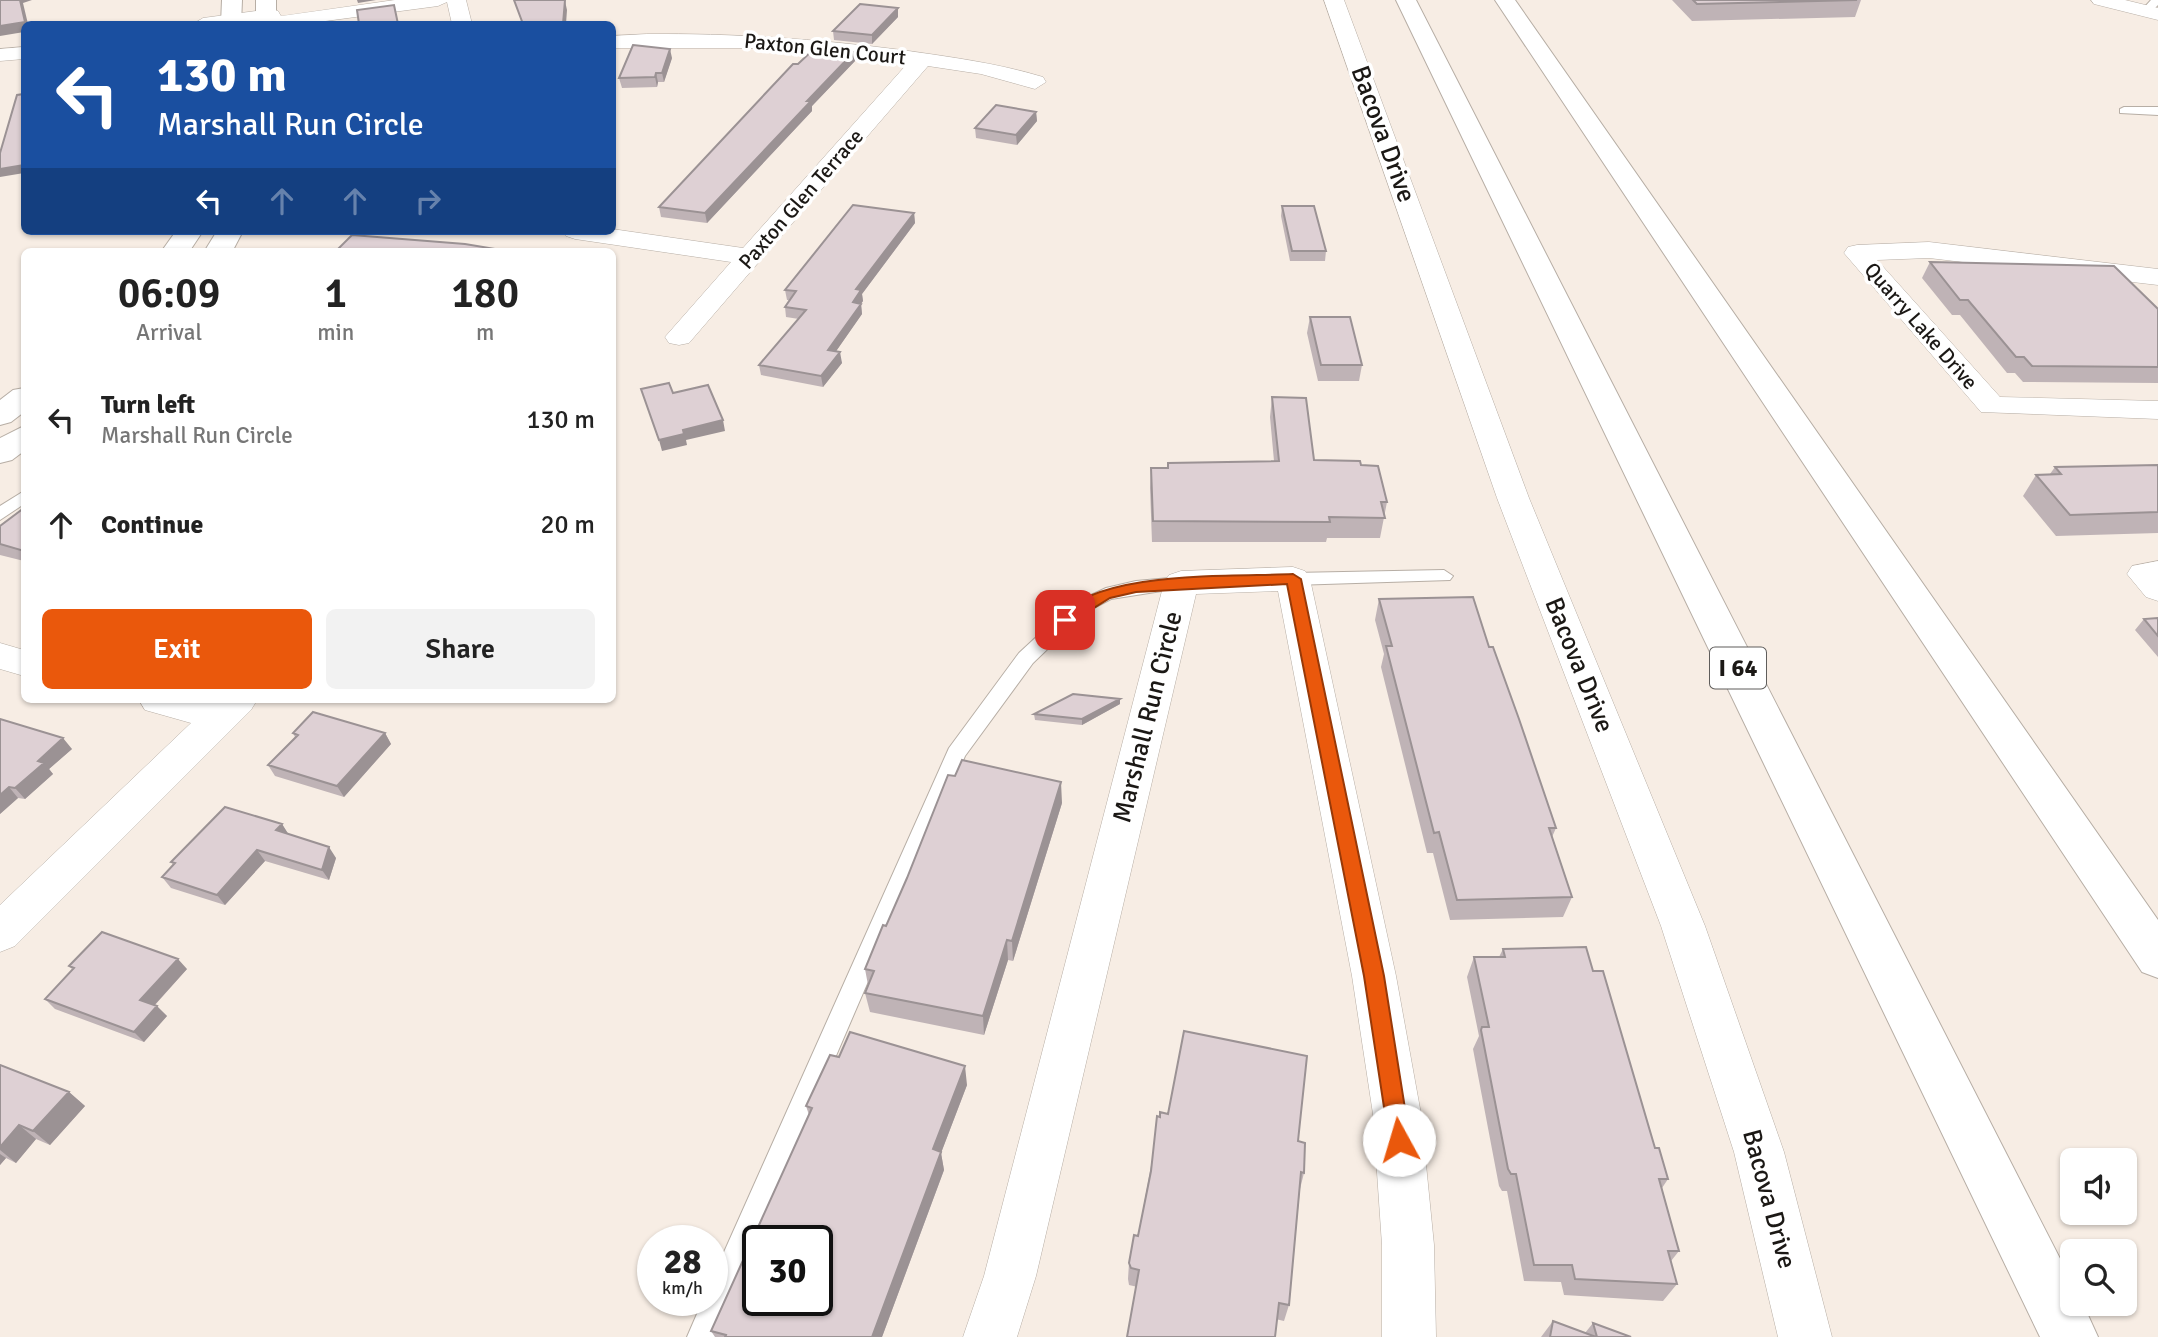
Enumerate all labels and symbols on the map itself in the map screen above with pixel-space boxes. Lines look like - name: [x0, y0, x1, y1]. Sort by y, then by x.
- street label: Paxton Glen Court: [743, 28, 907, 70]
- street label: Bacova Drive: [1344, 61, 1422, 207]
- street label: Paxton Glen Terrace: [733, 124, 869, 274]
- street label: Quarry Lake Drive: [1859, 257, 1983, 395]
- pin: [1035, 590, 1095, 650]
- street label: Bacova Drive: [1537, 593, 1621, 737]
- street label: Marshall Run Circle: [1106, 608, 1190, 826]
- road number: I 64: [1710, 648, 1766, 688]
- position arrow: [1362, 1103, 1436, 1177]
- street label: Bacova Drive: [1735, 1126, 1803, 1272]
- speed limit sign: 30: [742, 1225, 833, 1316]

